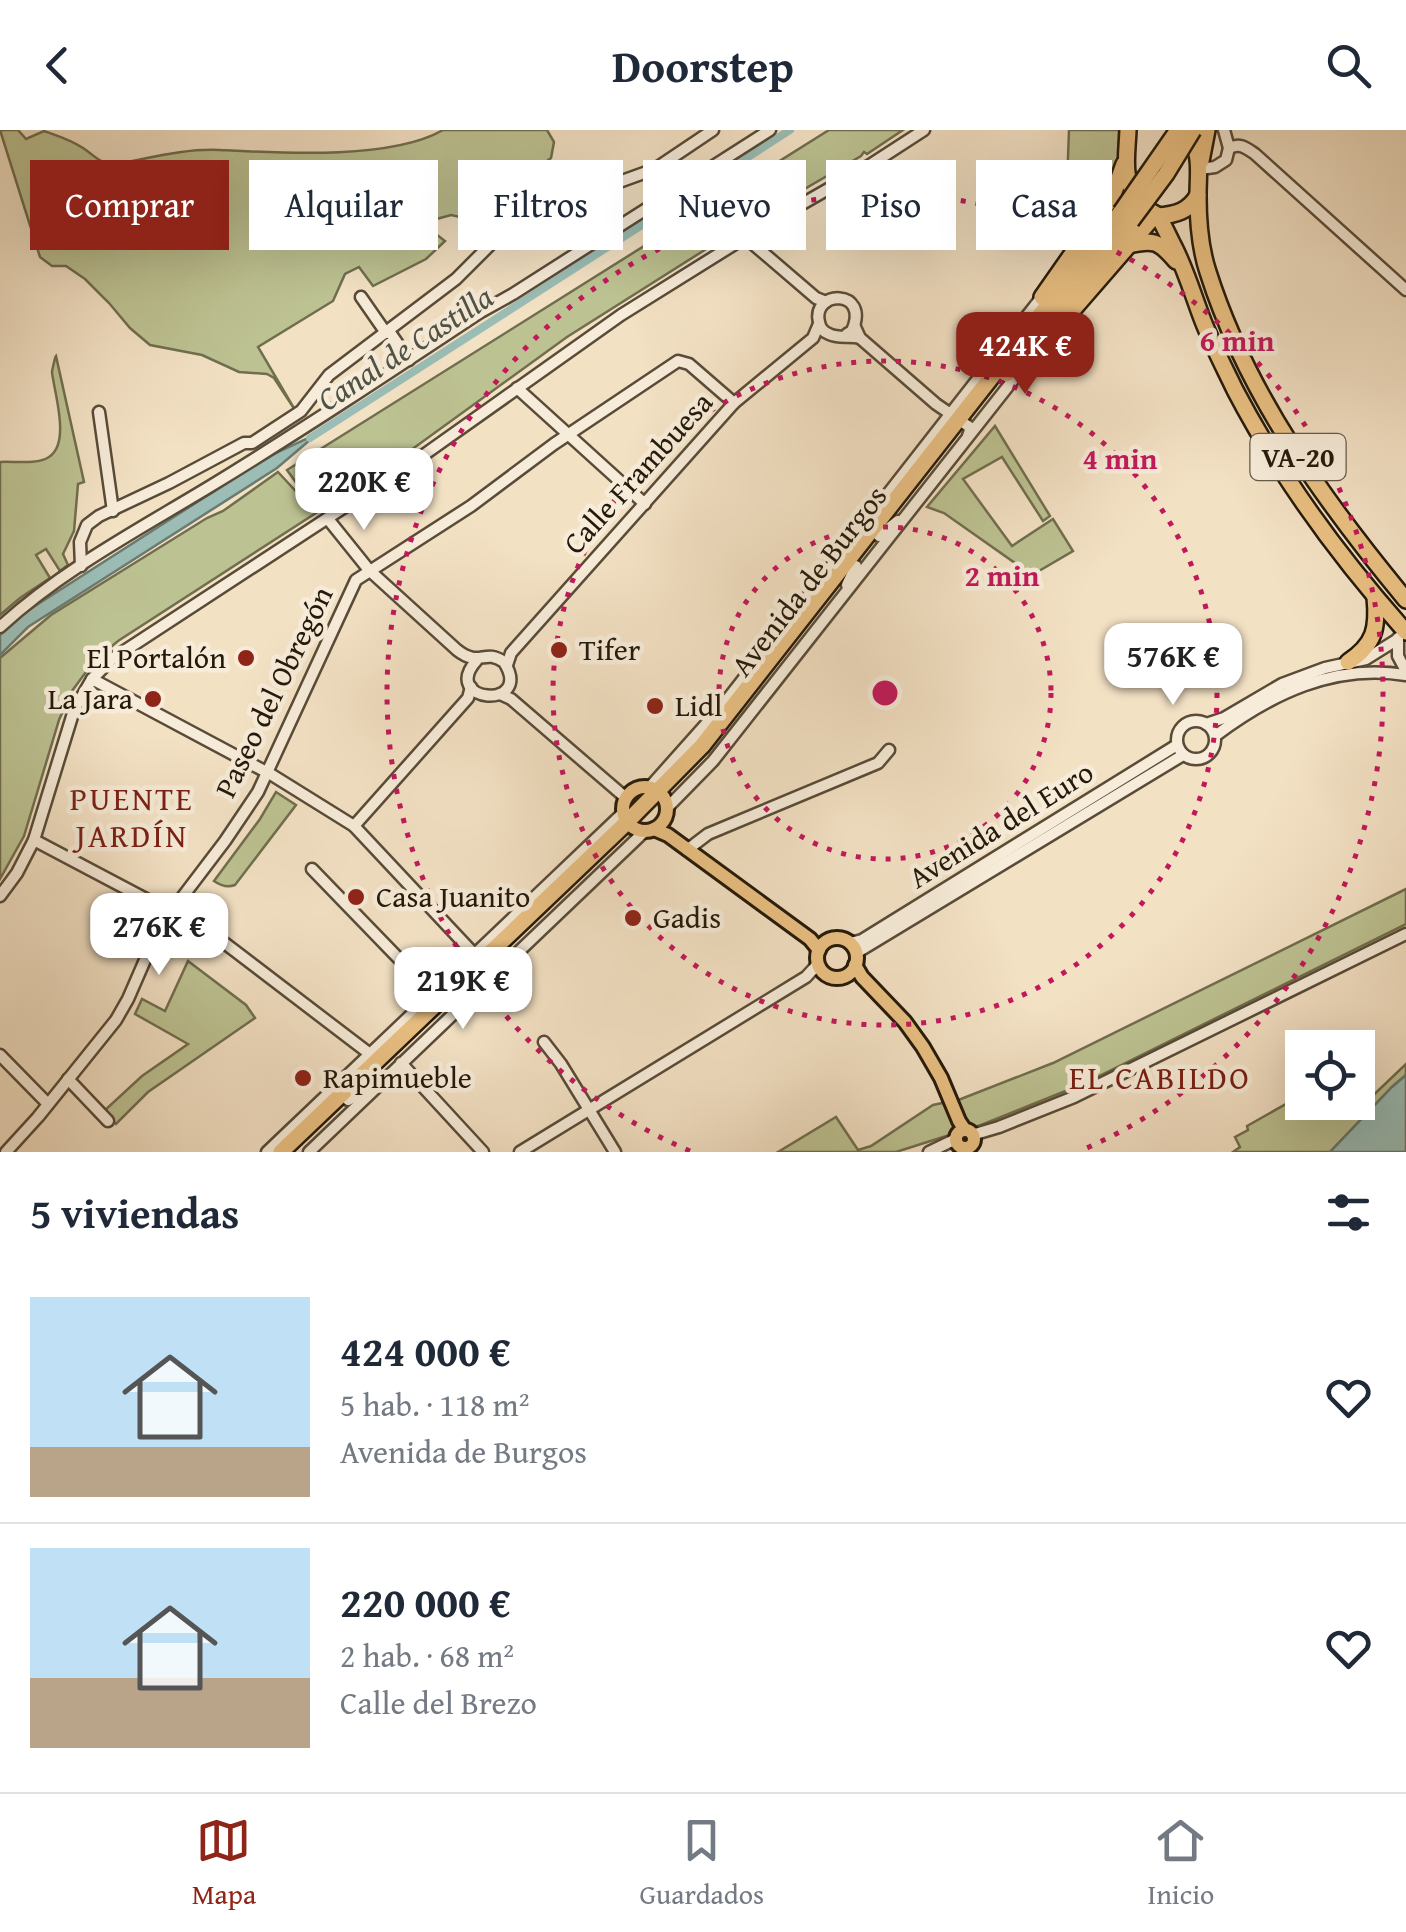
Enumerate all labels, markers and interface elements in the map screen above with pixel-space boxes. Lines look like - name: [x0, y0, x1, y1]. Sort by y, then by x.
- text: Doorstep: [612, 33, 794, 98]
- icon: back: [30, 38, 85, 93]
- icon: search: [1321, 38, 1376, 93]
- chip: Comprar: [30, 160, 229, 250]
- chip: Alquilar: [249, 160, 438, 250]
- chip: Filtros: [458, 160, 623, 250]
- chip: Nuevo: [643, 160, 806, 250]
- chip: Piso: [826, 160, 956, 250]
- chip: Casa: [976, 160, 1112, 250]
- water label: Canal de Castilla: [308, 273, 502, 422]
- pin: 424K €: [944, 312, 1106, 397]
- text: 6 min: [1200, 318, 1275, 362]
- text: 424K €: [978, 321, 1072, 368]
- street label: Calle Frambuesa: [552, 381, 722, 563]
- road number: VA-20: [1250, 434, 1346, 480]
- text: 4 min: [1083, 436, 1158, 480]
- pin: 220K €: [283, 448, 445, 533]
- text: 220K €: [317, 457, 411, 504]
- street label: Avenida de Burgos: [720, 476, 897, 685]
- text: 2 min: [965, 553, 1040, 597]
- street label: Paseo del Obregón: [203, 578, 343, 805]
- pin: 576K €: [1092, 623, 1254, 708]
- place label: Tifer: [579, 627, 640, 671]
- text: 576K €: [1126, 632, 1220, 679]
- place label: El Portalón: [87, 635, 226, 679]
- marker: Tifer: [548, 639, 570, 661]
- marker: El Portalón: [235, 647, 257, 669]
- centre of rings: [867, 675, 903, 711]
- place label: La Jara: [48, 676, 133, 720]
- place label: Lidl: [675, 683, 722, 727]
- marker: La Jara: [142, 688, 164, 710]
- marker: Lidl: [644, 695, 666, 717]
- street label: Avenida del Euro: [899, 750, 1102, 899]
- district label: PUENTE JARDÍN: [70, 775, 194, 859]
- place label: Casa Juanito: [376, 874, 530, 918]
- marker: Casa Juanito: [345, 886, 367, 908]
- pin: 276K €: [78, 893, 240, 978]
- place label: Gadis: [653, 895, 721, 939]
- text: 276K €: [112, 902, 206, 949]
- marker: Gadis: [622, 907, 644, 929]
- pin: 219K €: [382, 947, 544, 1032]
- text: 219K €: [416, 956, 510, 1003]
- map controls: [1285, 1030, 1375, 1120]
- button: locate: [1285, 1030, 1375, 1120]
- district label: EL CABILDO: [1069, 1054, 1251, 1101]
- place label: Rapimueble: [323, 1055, 472, 1099]
- marker: Rapimueble: [292, 1067, 314, 1089]
- text: 5 viviendas: [30, 1182, 239, 1243]
- icon: filters: [1321, 1185, 1376, 1240]
- text: 424 000 €: [340, 1320, 511, 1381]
- icon: home: [110, 1337, 230, 1457]
- icon: heart: [1321, 1370, 1376, 1425]
- text: 5 hab. · 118 m²: [340, 1381, 529, 1428]
- text: Avenida de Burgos: [340, 1428, 587, 1475]
- text: 220 000 €: [340, 1571, 511, 1632]
- icon: home: [110, 1588, 230, 1708]
- icon: heart: [1321, 1621, 1376, 1676]
- text: 2 hab. · 68 m²: [340, 1632, 514, 1679]
- text: Calle del Brezo: [340, 1679, 537, 1726]
- tab: Mapa: [192, 1813, 256, 1914]
- tab: Guardados: [640, 1813, 764, 1914]
- tab: Inicio: [1148, 1813, 1214, 1914]

